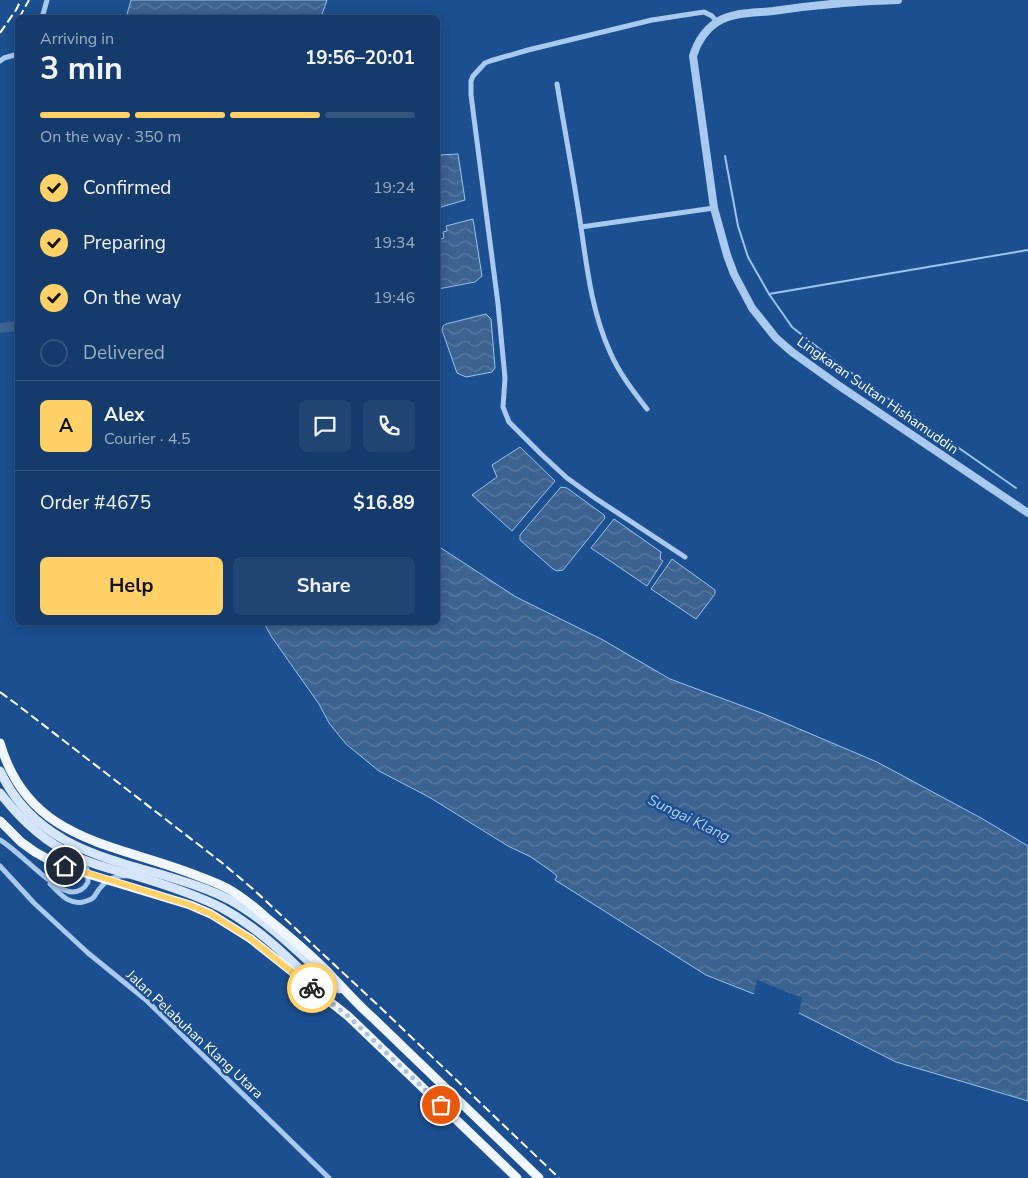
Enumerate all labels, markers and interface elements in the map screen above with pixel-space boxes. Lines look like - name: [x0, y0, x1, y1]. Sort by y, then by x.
- text: Arriving in: [40, 28, 114, 50]
- text: 19:56–20:01: [305, 45, 415, 71]
- text: 3 min: [40, 47, 123, 90]
- text: On the way · 350 m: [40, 126, 181, 148]
- icon: check: [40, 174, 68, 202]
- text: Confirmed: [83, 175, 171, 201]
- text: 19:24: [373, 177, 415, 199]
- icon: check: [40, 229, 68, 257]
- text: Preparing: [83, 230, 166, 256]
- text: 19:34: [373, 232, 415, 254]
- icon: check: [40, 284, 68, 312]
- text: On the way: [83, 285, 181, 311]
- text: 19:46: [373, 287, 415, 309]
- street label: Lingkaran Sultan Hishamuddin: [793, 332, 962, 459]
- text: Delivered: [83, 340, 165, 366]
- button: chat: [299, 400, 351, 452]
- button: phone: [363, 400, 415, 452]
- text: Alex: [104, 402, 145, 428]
- text: A: [59, 413, 73, 439]
- text: Courier · 4.5: [104, 428, 190, 450]
- text: Order #4675: [40, 490, 151, 516]
- text: $16.89: [353, 490, 415, 516]
- button: Help: [40, 557, 223, 615]
- button: Share: [233, 557, 415, 615]
- water label: Sungai Klang: [644, 789, 734, 847]
- pin: [44, 845, 86, 887]
- icon: home: [51, 852, 79, 880]
- courier: [287, 963, 337, 1013]
- street label: Jalan Pelabuhan Klang Utara: [121, 965, 267, 1103]
- icon: bike: [298, 974, 326, 1002]
- pin: [420, 1084, 462, 1126]
- icon: bag: [427, 1091, 455, 1119]

